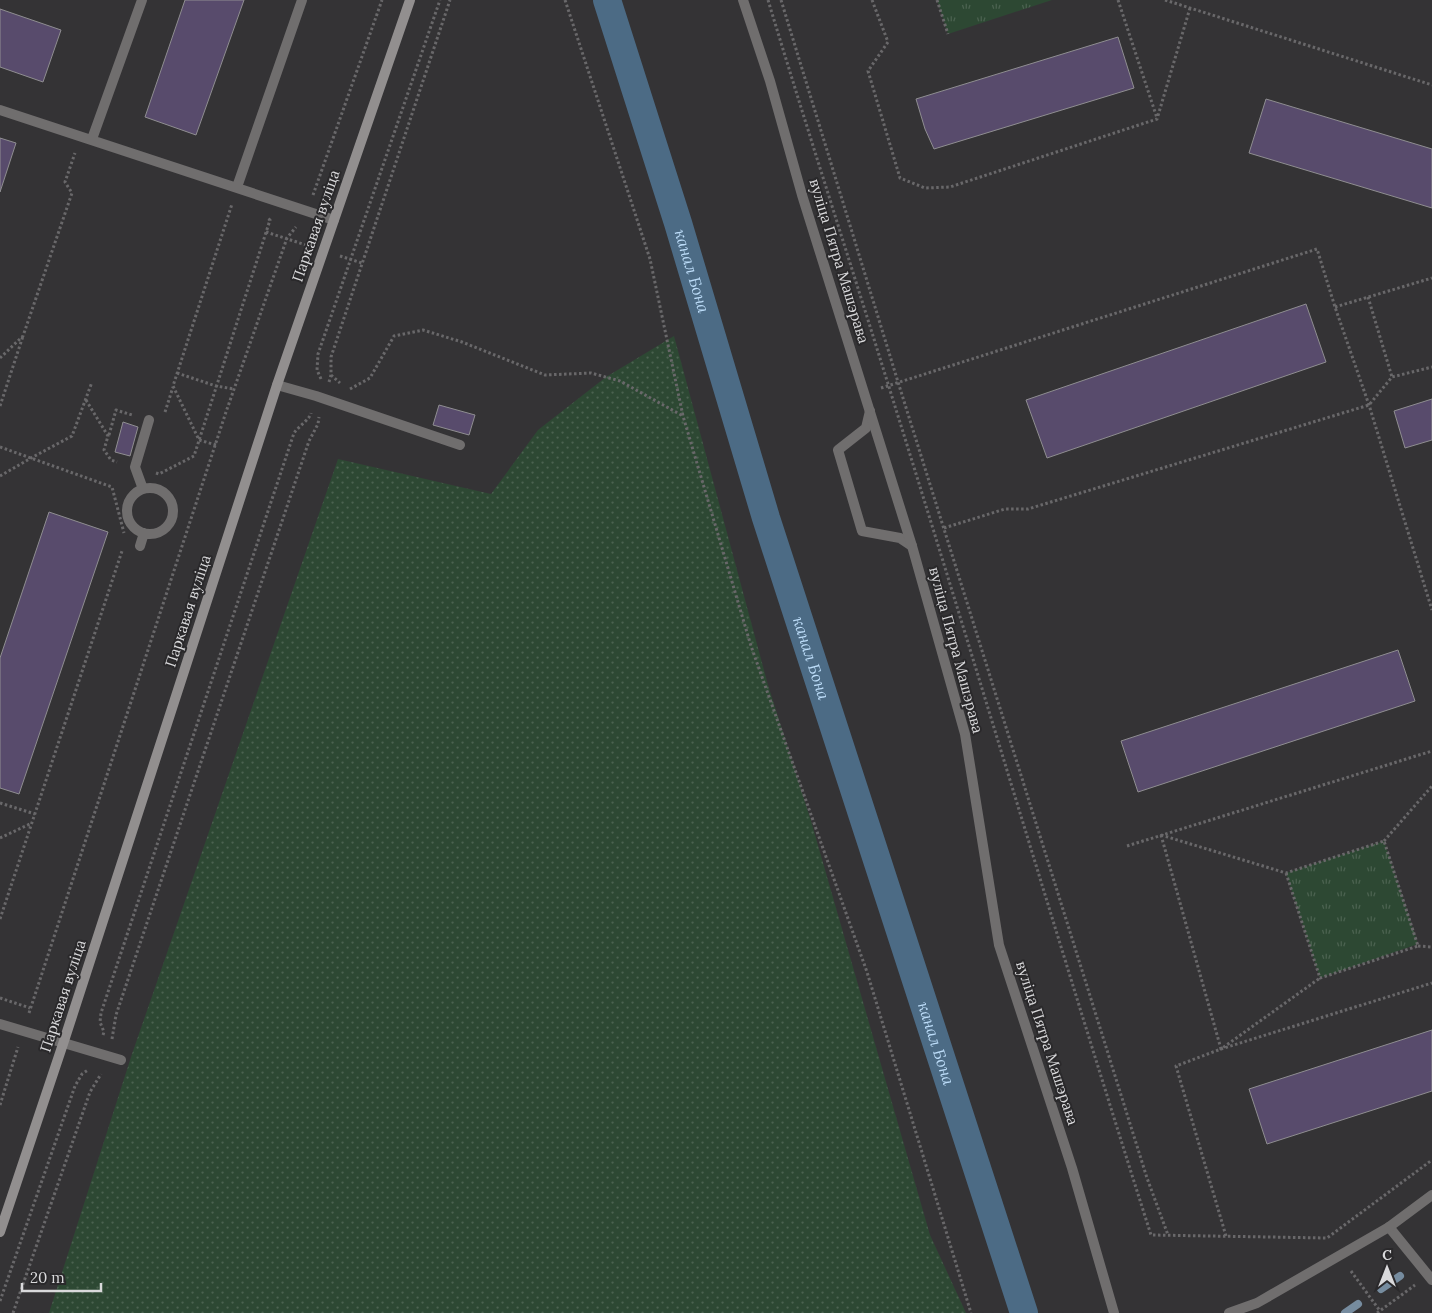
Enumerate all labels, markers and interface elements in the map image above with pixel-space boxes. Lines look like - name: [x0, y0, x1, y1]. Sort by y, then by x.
- street label: Паркавая вуліца: [287, 167, 344, 284]
- street label: вуліца Пятра Машэрава: [805, 176, 874, 346]
- water label: канал Бона: [670, 227, 714, 315]
- street label: Паркавая вуліца: [160, 552, 215, 670]
- street label: вуліца Пятра Машэрава: [925, 565, 988, 735]
- water label: канал Бона: [789, 614, 834, 702]
- street label: Паркавая вуліца: [35, 937, 90, 1055]
- street label: вуліца Пятра Машэрава: [1012, 958, 1083, 1128]
- water label: канал Бона: [914, 999, 959, 1088]
- north arrow: [1362, 1243, 1412, 1293]
- text: С: [1382, 1246, 1392, 1264]
- scale bar: [22, 1260, 101, 1292]
- text: 20 m: [30, 1268, 65, 1287]

